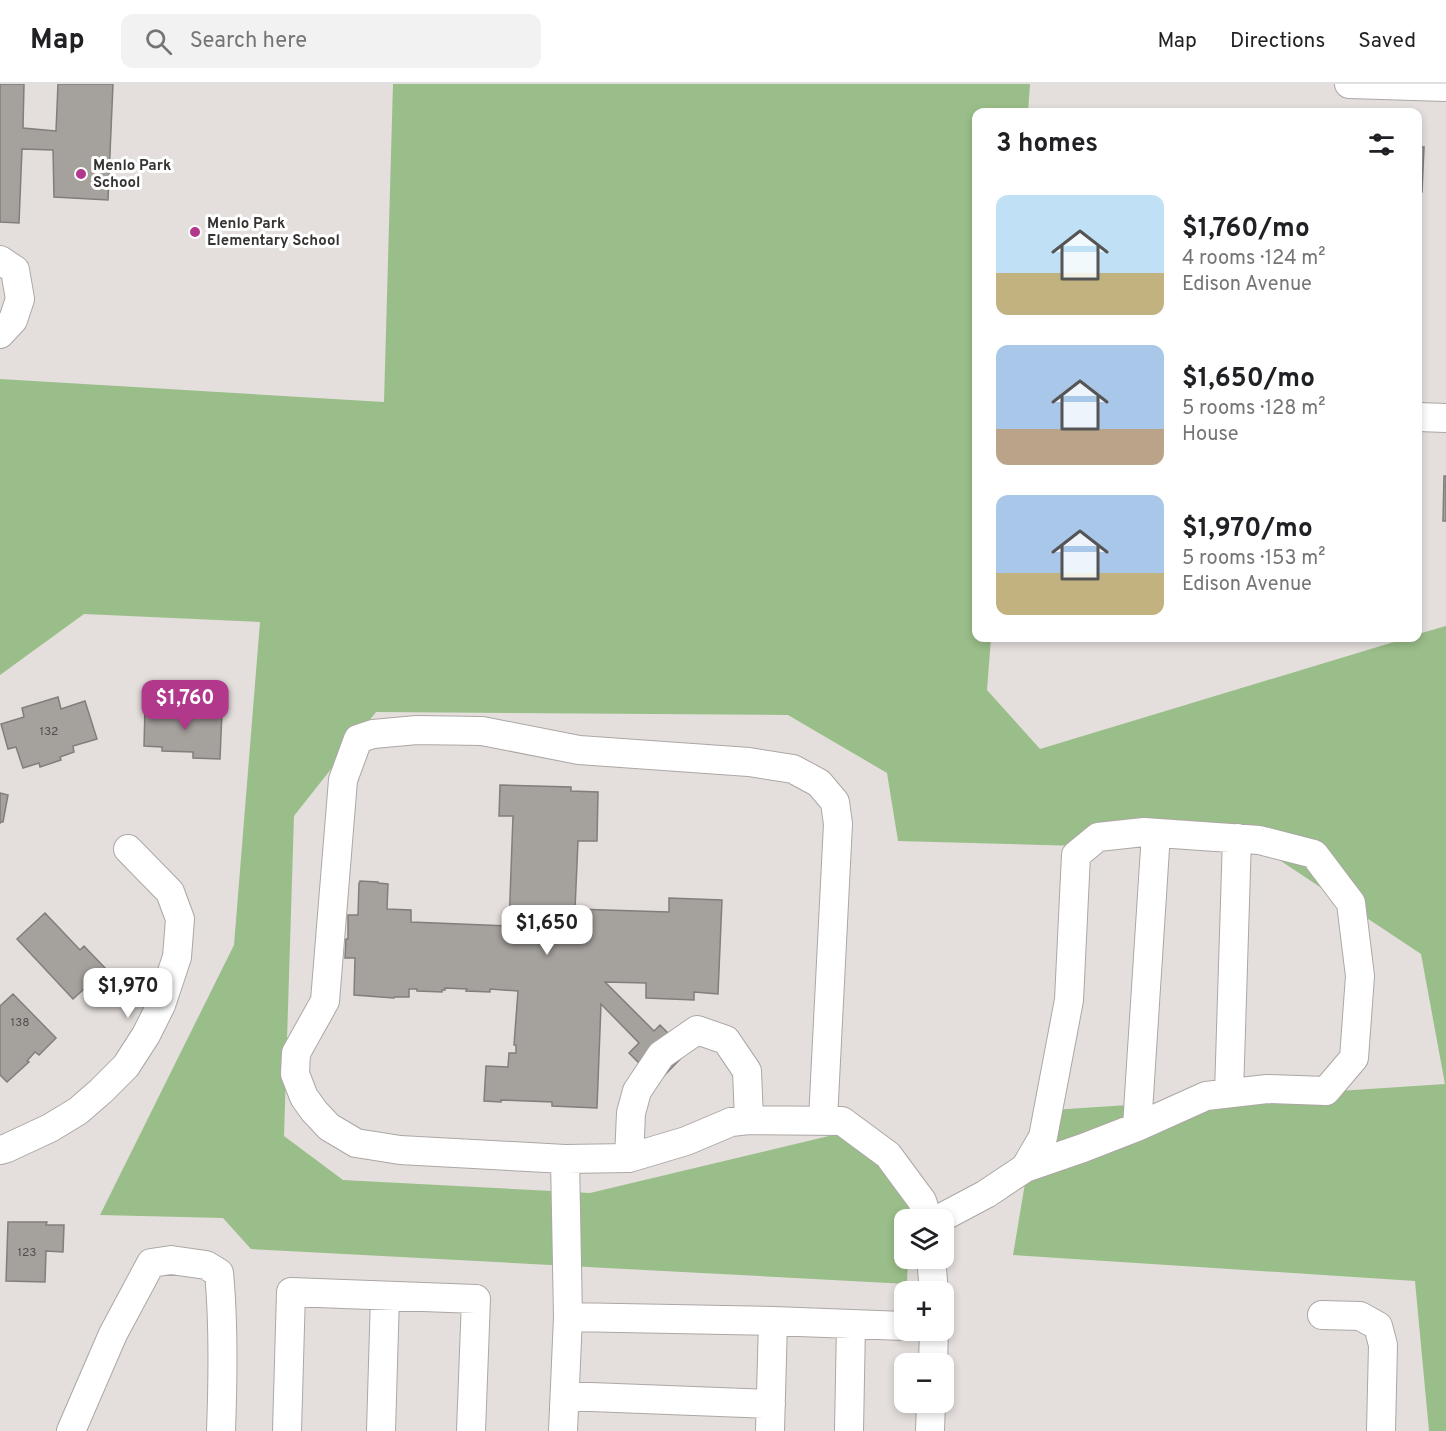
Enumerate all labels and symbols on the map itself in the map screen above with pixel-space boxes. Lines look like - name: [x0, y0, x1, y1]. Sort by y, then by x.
- place label: Menlo Park School: [93, 157, 171, 193]
- marker: Menlo Park School: [74, 167, 88, 181]
- place label: Menlo Park Elementary School: [207, 215, 340, 251]
- marker: Menlo Park Elementary School: [188, 225, 202, 239]
- pin: $1,760: [136, 680, 234, 731]
- house number: 132: [40, 724, 58, 740]
- pin: $1,650: [498, 905, 596, 956]
- pin: $1,970: [79, 968, 177, 1019]
- house number: 138: [10, 1015, 30, 1031]
- house number: 123: [17, 1245, 37, 1261]

